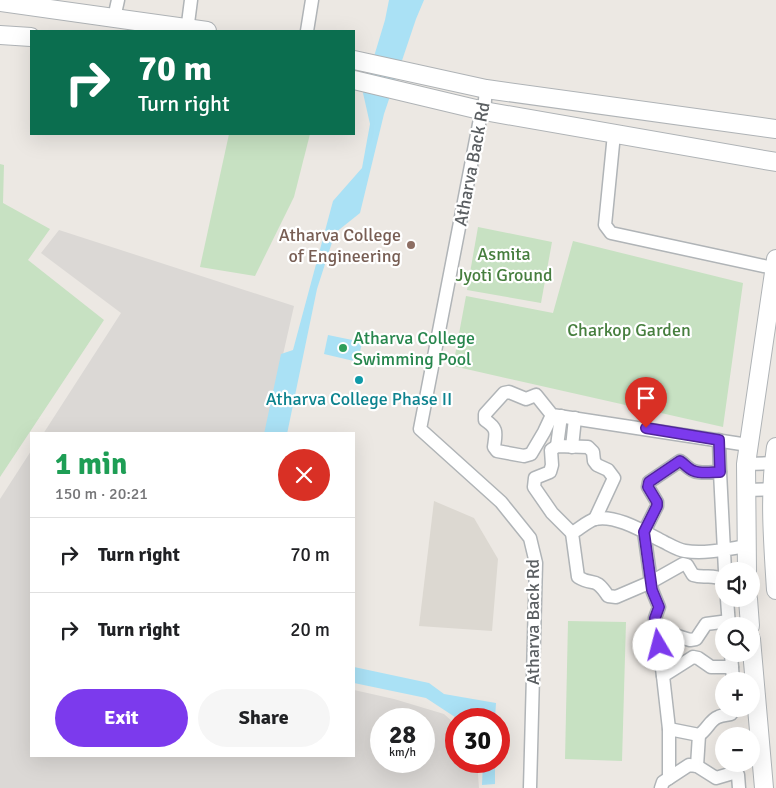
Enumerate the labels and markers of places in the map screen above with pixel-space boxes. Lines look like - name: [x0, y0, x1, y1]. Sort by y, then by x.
- place label: Atharva College of Engineering: [279, 224, 401, 267]
- marker: Atharva College of Engineering: [405, 239, 417, 251]
- place label: Atharva College Swimming Pool: [353, 327, 475, 370]
- marker: Atharva College Swimming Pool: [337, 342, 349, 354]
- marker: Atharva College Phase II: [353, 374, 365, 386]
- pin: [625, 377, 667, 428]
- place label: Atharva College Phase II: [266, 388, 452, 410]

